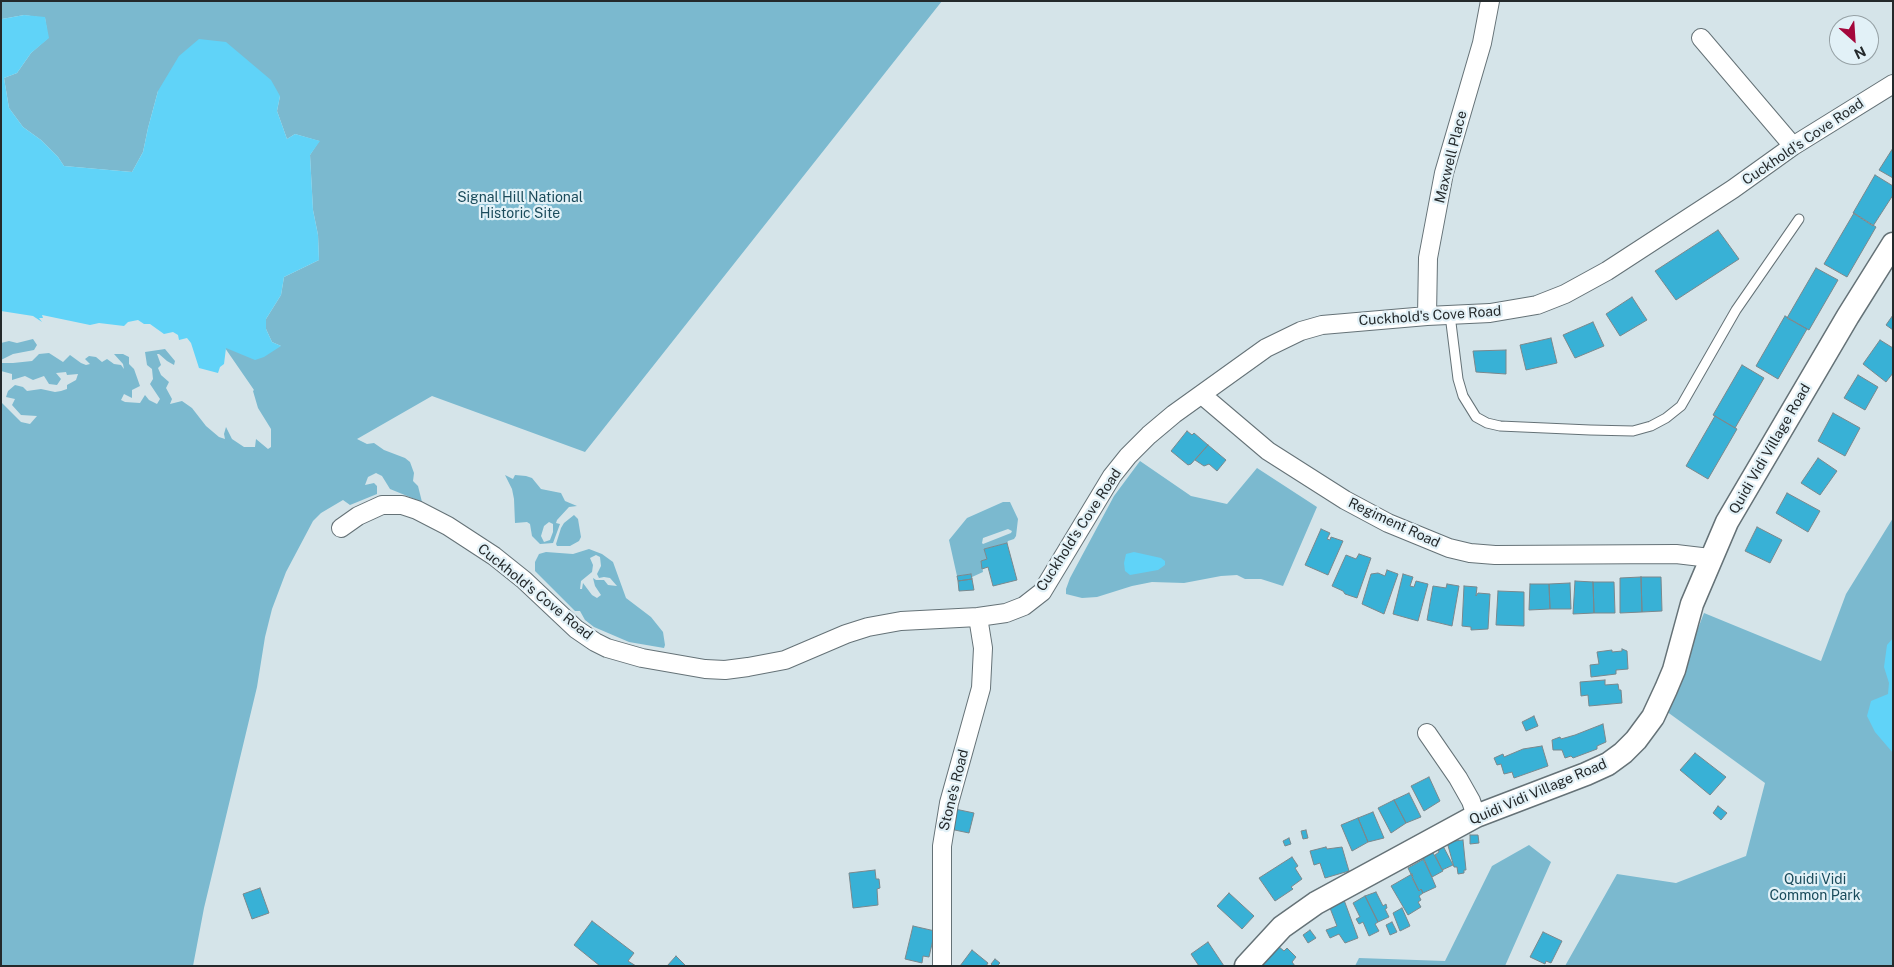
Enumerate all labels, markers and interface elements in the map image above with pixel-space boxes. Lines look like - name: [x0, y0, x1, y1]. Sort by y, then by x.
- north arrow: [1829, 15, 1879, 65]
- text: N: [1852, 43, 1869, 62]
- street label: Cuckhold's Cove Road: [1739, 95, 1867, 189]
- street label: Maxwell Place: [1431, 109, 1471, 205]
- park label: Signal Hill National Historic Site: [457, 190, 583, 222]
- street label: Cuckhold's Cove Road: [1358, 303, 1502, 329]
- street label: Quidi Vidi Village Road: [1726, 381, 1814, 517]
- street label: Cuckhold's Cove Road: [1033, 465, 1125, 595]
- street label: Regiment Road: [1345, 494, 1443, 552]
- street label: Cuckhold's Cove Road: [474, 540, 596, 644]
- street label: Stone's Road: [936, 748, 972, 832]
- street label: Quidi Vidi Village Road: [1467, 755, 1609, 829]
- park label: Quidi Vidi Common Park: [1769, 872, 1861, 904]

